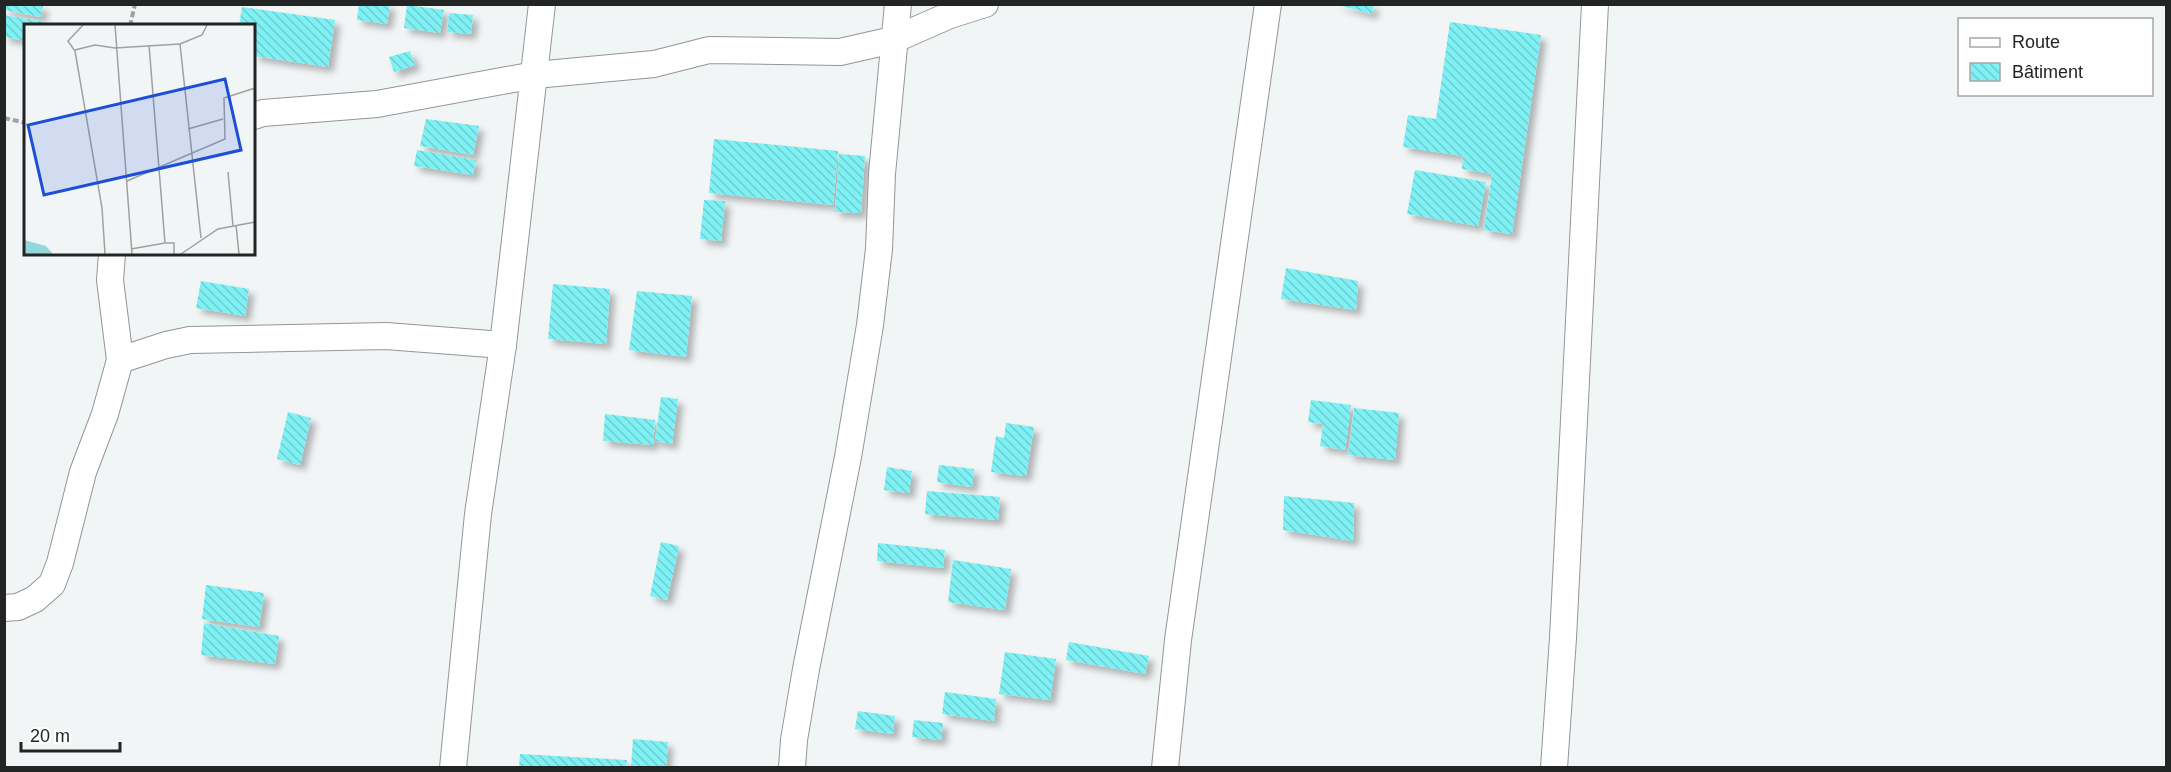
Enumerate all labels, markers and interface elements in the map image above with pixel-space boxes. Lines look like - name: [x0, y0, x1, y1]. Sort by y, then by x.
- legend: [1958, 18, 2153, 96]
- inset map: [24, 24, 255, 255]
- text: Route: [2012, 32, 2060, 52]
- text: Bâtiment: [2012, 62, 2083, 82]
- scale bar: [21, 715, 120, 753]
- text: 20 m: [30, 726, 70, 746]

